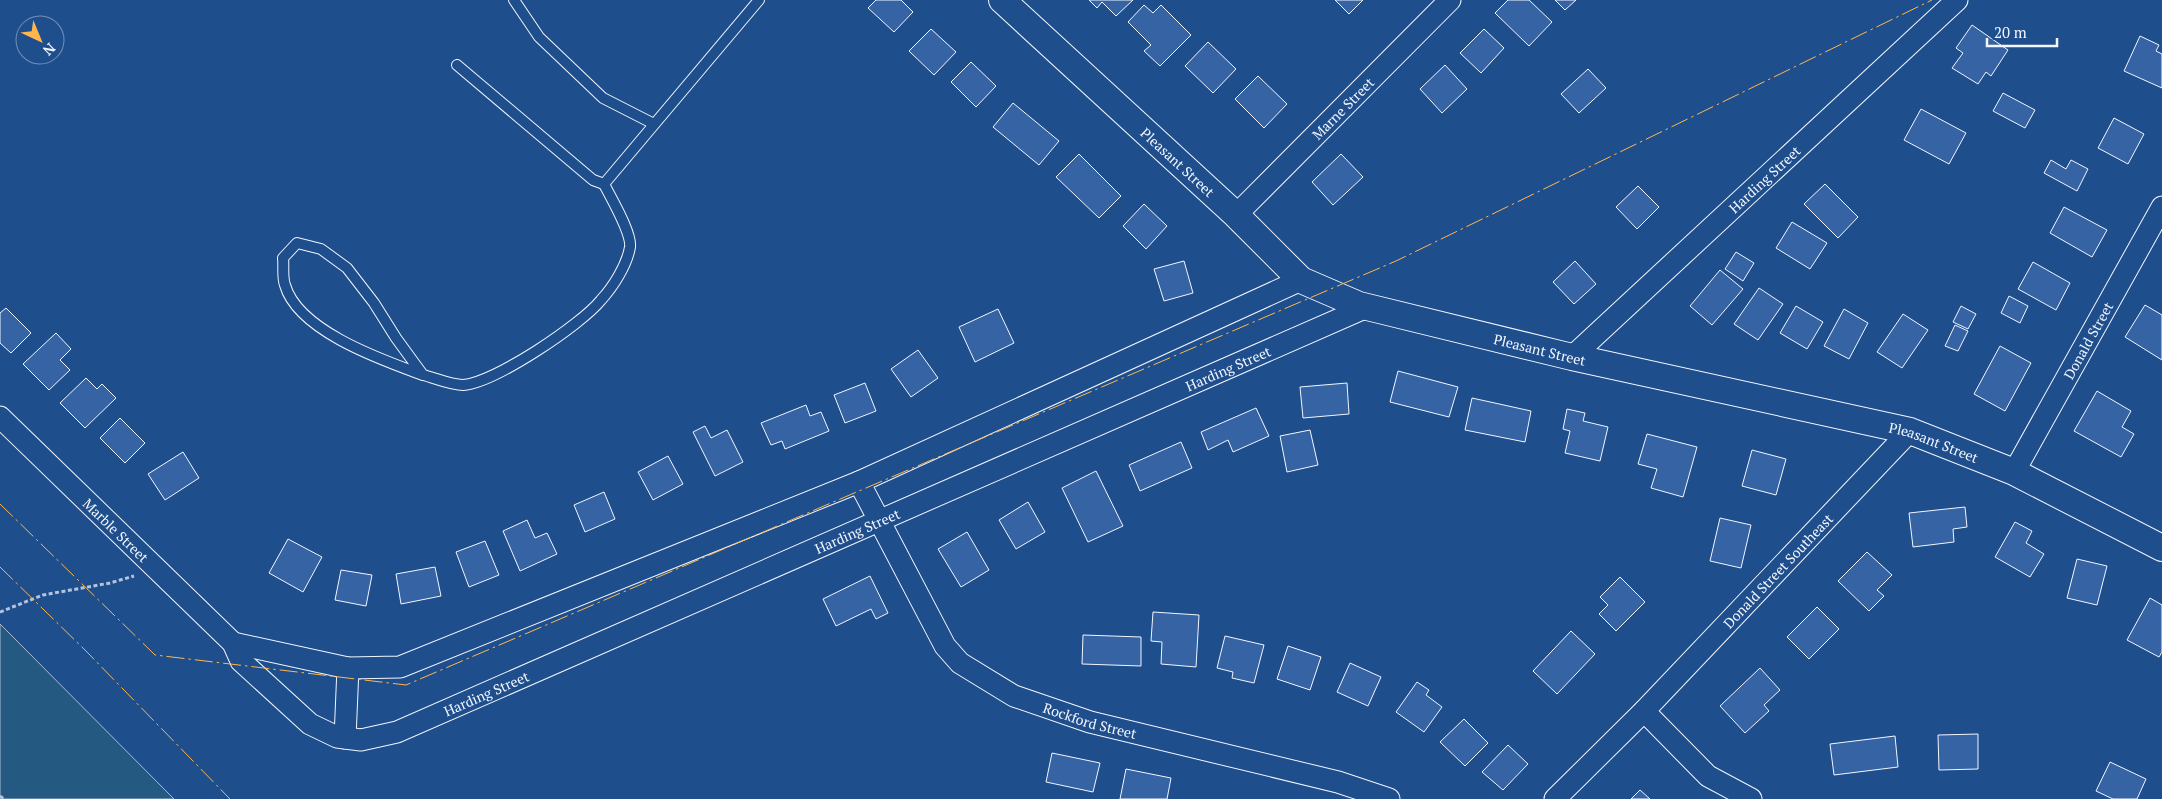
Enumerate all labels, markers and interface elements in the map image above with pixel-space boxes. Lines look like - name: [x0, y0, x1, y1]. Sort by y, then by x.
- north arrow: [15, 15, 65, 65]
- scale bar: [1987, 15, 2057, 47]
- text: 20 m: [1994, 22, 2027, 42]
- text: N: [39, 39, 60, 60]
- street label: Marne Street: [1307, 72, 1378, 143]
- street label: Pleasant Street: [1137, 123, 1220, 201]
- street label: Harding Street: [1724, 140, 1805, 217]
- street label: Donald Street: [2058, 297, 2117, 382]
- street label: Pleasant Street: [1492, 329, 1588, 369]
- street label: Harding Street: [1182, 341, 1274, 395]
- street label: Pleasant Street: [1887, 417, 1982, 467]
- street label: Marble Street: [79, 494, 154, 567]
- street label: Harding Street: [811, 503, 903, 557]
- street label: Donald Street Southeast: [1718, 508, 1837, 632]
- street label: Harding Street: [440, 666, 532, 720]
- street label: Rockford Street: [1041, 697, 1139, 743]

